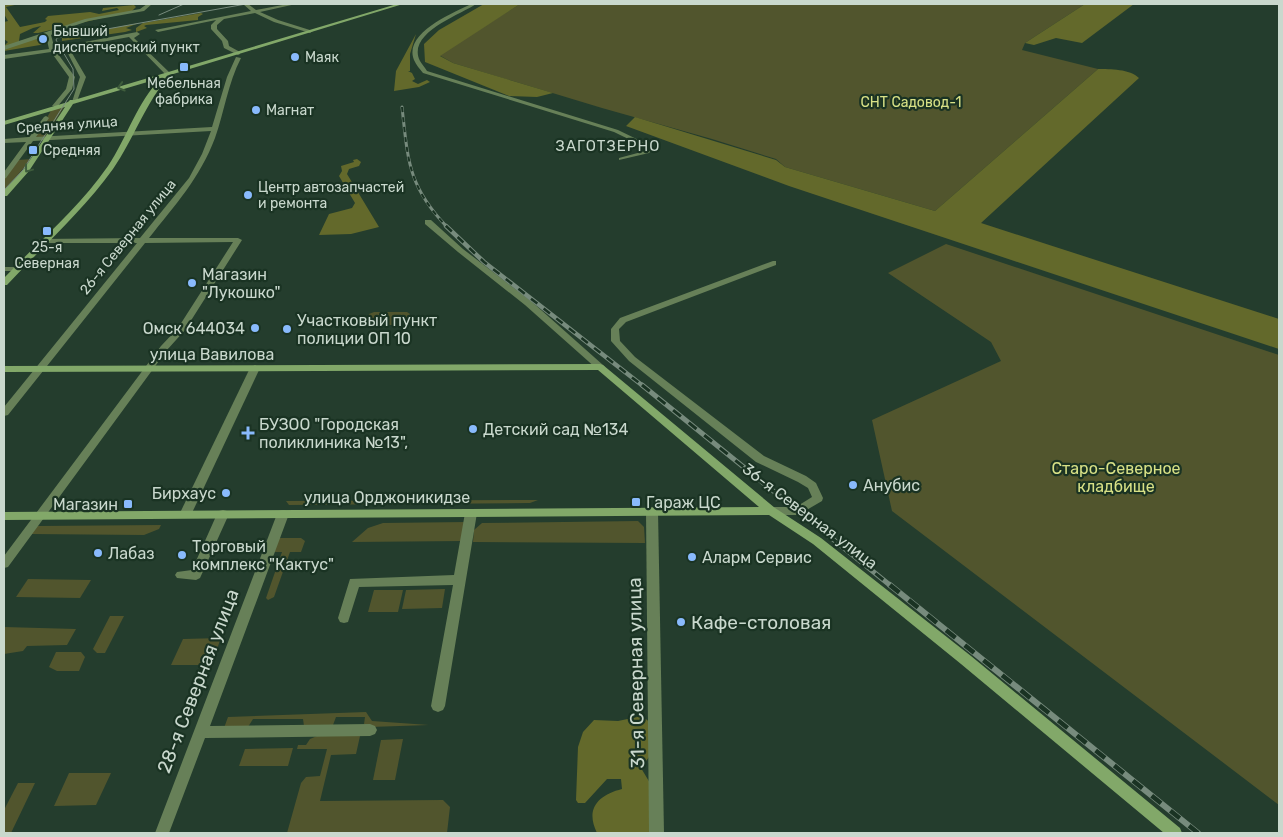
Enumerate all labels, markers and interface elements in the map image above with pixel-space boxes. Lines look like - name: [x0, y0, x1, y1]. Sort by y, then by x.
- place label: Бывший диспетчерский пункт: [53, 23, 200, 56]
- marker: Бывший диспетчерский пункт: [37, 33, 49, 45]
- place label: Маяк: [305, 49, 339, 66]
- marker: Маяк: [289, 51, 301, 63]
- marker: Мебельная фабрика: [178, 61, 190, 73]
- place label: Мебельная фабрика: [147, 75, 221, 108]
- one-way arrow: [118, 81, 126, 91]
- park label: СНТ Садовод-1: [861, 94, 961, 111]
- place label: Магнат: [266, 102, 314, 119]
- marker: Магнат: [250, 104, 262, 116]
- street label: Средняя улица: [16, 113, 118, 137]
- district label: ЗАГОТЗЕРНО: [556, 137, 660, 155]
- place label: Средняя: [43, 142, 101, 159]
- marker: Средняя: [27, 144, 39, 156]
- one-way arrow: [25, 163, 34, 173]
- street label: 26-я Северная улица: [76, 176, 180, 298]
- place label: Центр автозапчастей и ремонта: [258, 179, 404, 212]
- marker: Центр автозапчастей и ремонта: [242, 189, 254, 201]
- marker: 25-я Северная: [41, 225, 53, 237]
- place label: 25-я Северная: [14, 239, 80, 272]
- place label: Магазин "Лукошко": [202, 265, 280, 302]
- marker: Магазин "Лукошко": [186, 277, 198, 289]
- place label: Участковый пункт полиции ОП 10: [297, 311, 437, 348]
- place label: Омск 644034: [143, 319, 245, 338]
- marker: Омск 644034: [249, 322, 261, 334]
- marker: Участковый пункт полиции ОП 10: [281, 323, 293, 335]
- street label: улица Вавилова: [150, 345, 274, 364]
- place label: БУЗОО "Городская поликлиника №13",: [259, 415, 408, 452]
- place label: Детский сад №134: [483, 420, 628, 439]
- marker: Детский сад №134: [467, 423, 479, 435]
- marker: БУЗОО "Городская поликлиника №13",: [241, 426, 255, 440]
- street label: 36-я Северная улица: [739, 459, 881, 573]
- park label: Старо-Северное кладбище: [1051, 459, 1181, 496]
- place label: Анубис: [863, 476, 920, 495]
- marker: Анубис: [847, 479, 859, 491]
- place label: Бирхаус: [152, 484, 216, 503]
- marker: Бирхаус: [220, 487, 232, 499]
- street label: улица Орджоникидзе: [304, 488, 470, 507]
- place label: Гараж ЦС: [646, 493, 721, 512]
- place label: Магазин: [53, 495, 118, 514]
- marker: Гараж ЦС: [630, 496, 642, 508]
- marker: Магазин: [122, 498, 134, 510]
- place label: Торговый комплекс "Кактус": [192, 537, 334, 574]
- place label: Лабаз: [108, 544, 154, 563]
- marker: Лабаз: [92, 547, 104, 559]
- place label: Аларм Сервис: [702, 548, 812, 567]
- marker: Торговый комплекс "Кактус": [176, 549, 188, 561]
- marker: Аларм Сервис: [686, 551, 698, 563]
- street label: 31-я Северная улица: [623, 577, 649, 769]
- street label: 28-я Северная улица: [152, 586, 244, 776]
- place label: Кафе-столовая: [691, 611, 831, 634]
- marker: Кафе-столовая: [675, 616, 687, 628]

